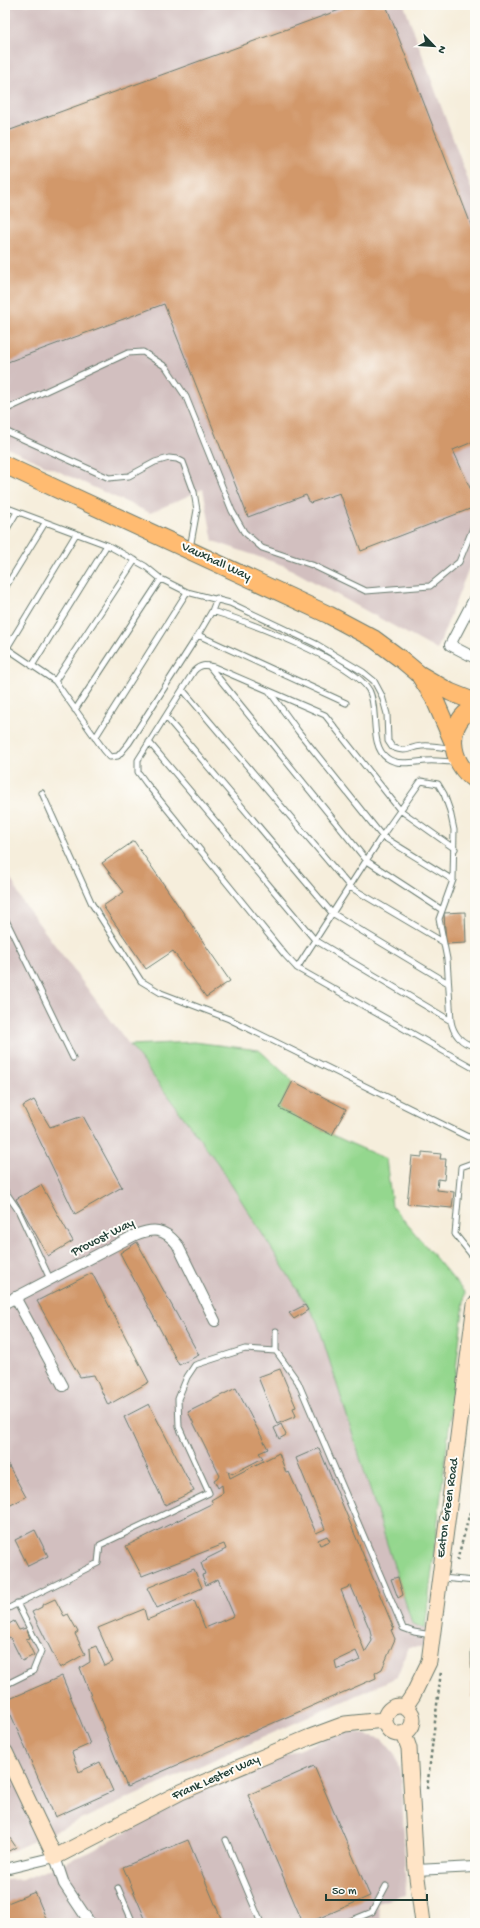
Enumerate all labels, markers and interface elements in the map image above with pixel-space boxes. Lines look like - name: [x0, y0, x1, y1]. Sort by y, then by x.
- north arrow: [414, 26, 454, 66]
- text: N: [434, 44, 448, 55]
- street label: Vauxhall Way: [178, 539, 254, 585]
- street label: Provost Way: [68, 1215, 138, 1261]
- street label: Eaton Green Road: [434, 1456, 463, 1559]
- street label: Frank Lester Way: [169, 1752, 263, 1804]
- scale bar: [326, 1876, 427, 1902]
- text: 50 m: [332, 1885, 357, 1899]

